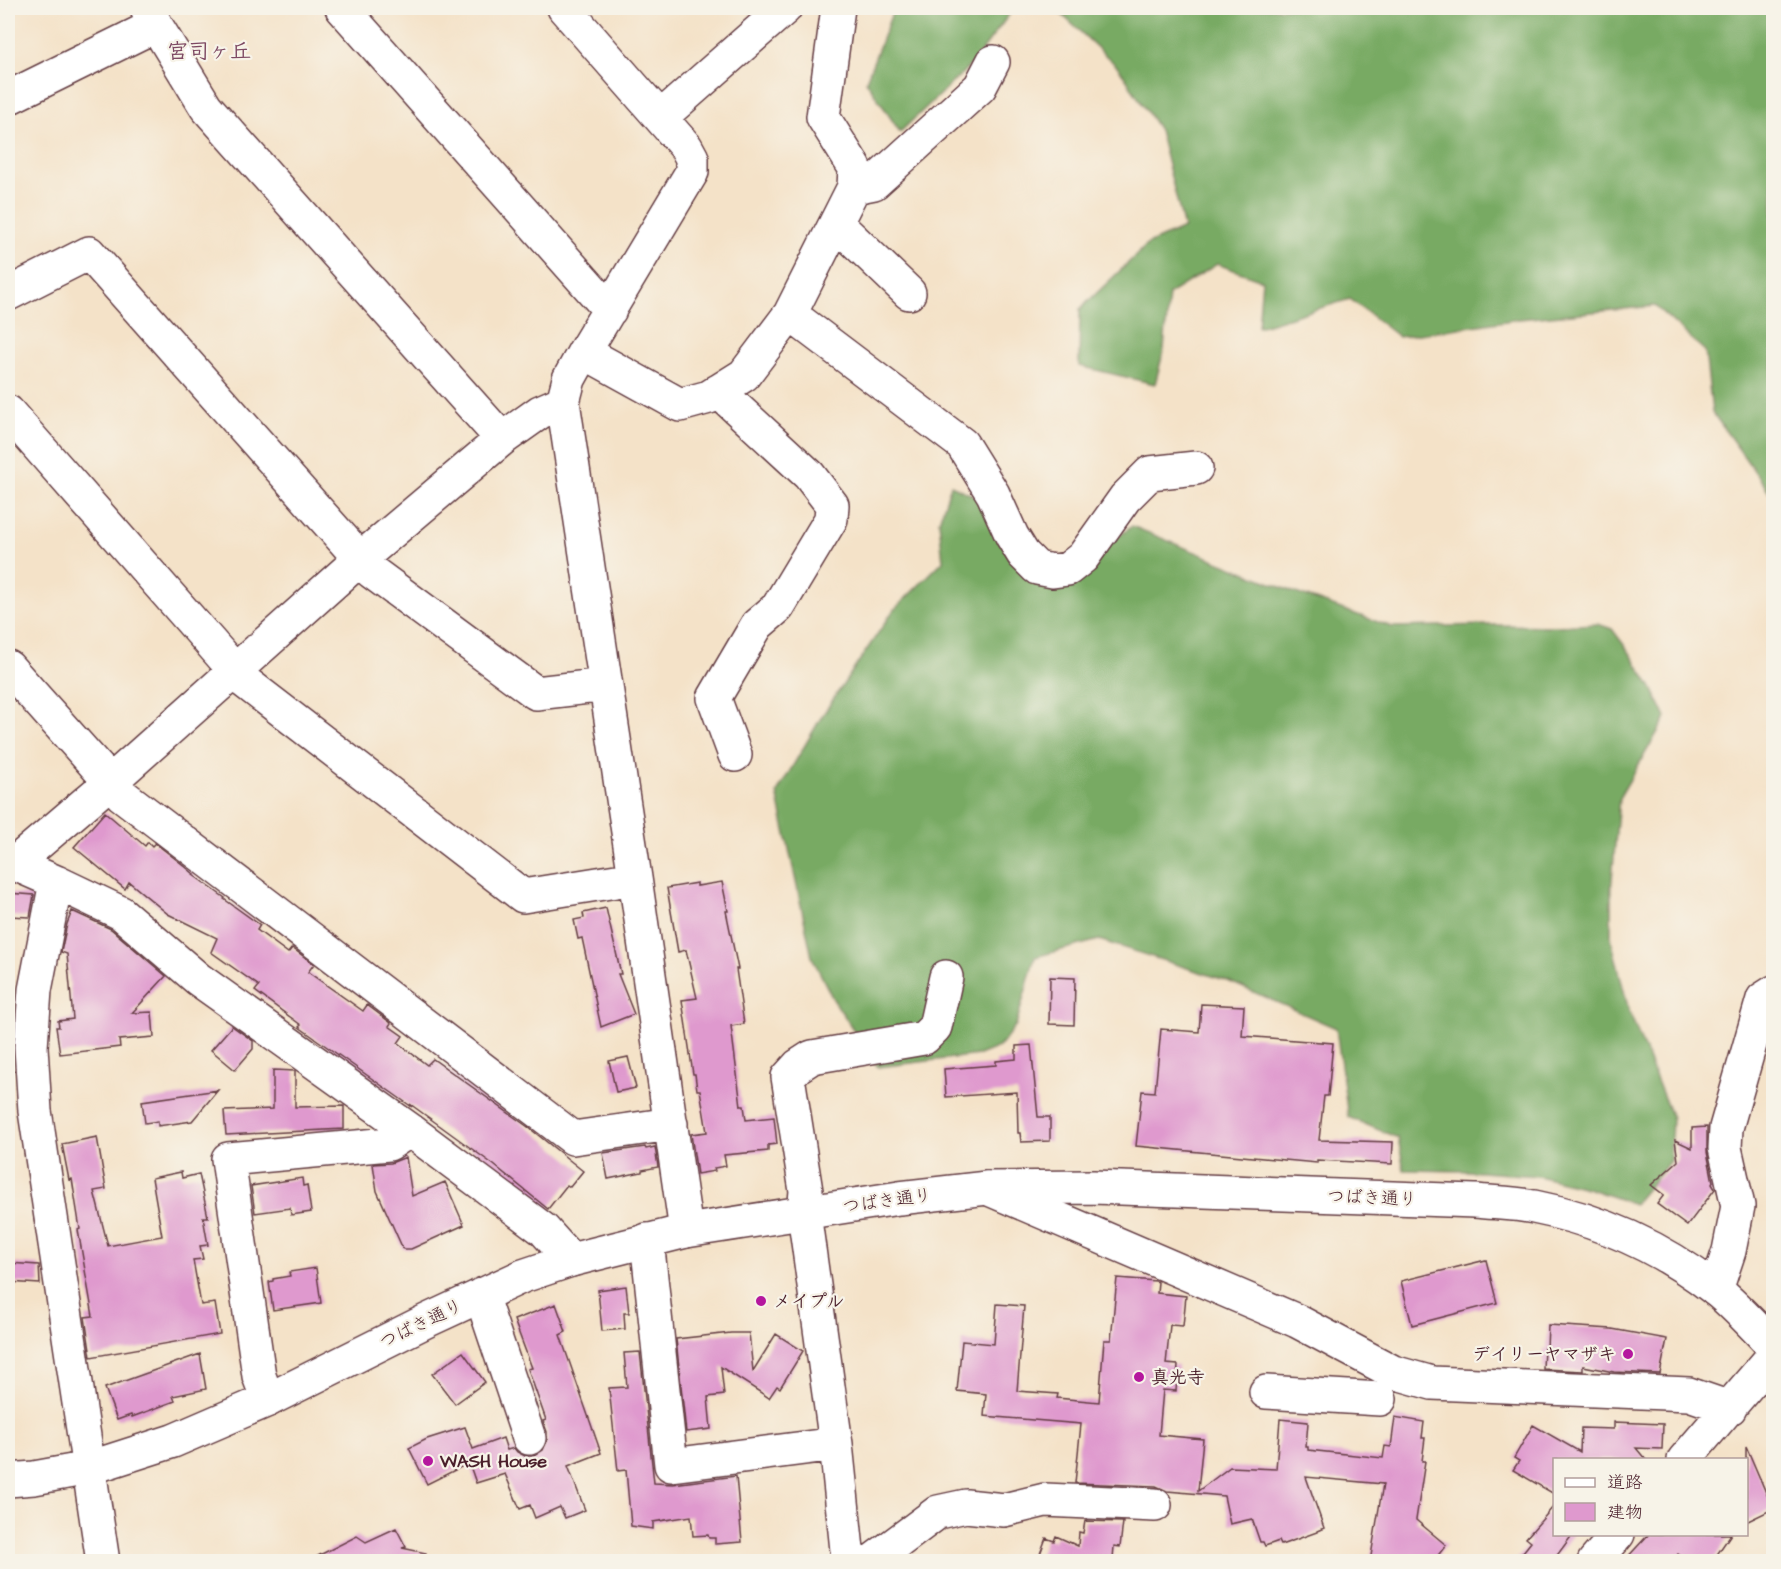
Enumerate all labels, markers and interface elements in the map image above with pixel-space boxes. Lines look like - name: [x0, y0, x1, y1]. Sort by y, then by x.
- district label: 宮司ヶ丘: [167, 37, 251, 66]
- street label: つばき通り: [841, 1182, 933, 1220]
- street label: つばき通り: [1327, 1184, 1417, 1212]
- place label: メイプル: [773, 1289, 844, 1314]
- street label: つばき通り: [375, 1293, 467, 1355]
- marker: メイプル: [754, 1294, 768, 1308]
- place label: デイリーヤマザキ: [1472, 1342, 1616, 1367]
- marker: デイリーヤマザキ: [1621, 1347, 1635, 1361]
- place label: 真光寺: [1151, 1365, 1205, 1390]
- marker: 真光寺: [1132, 1370, 1146, 1384]
- place label: WASH House: [439, 1449, 547, 1474]
- marker: WASH House: [421, 1454, 435, 1468]
- legend: [1553, 1458, 1748, 1536]
- text: 道路: [1607, 1470, 1643, 1495]
- text: 建物: [1607, 1500, 1643, 1525]

